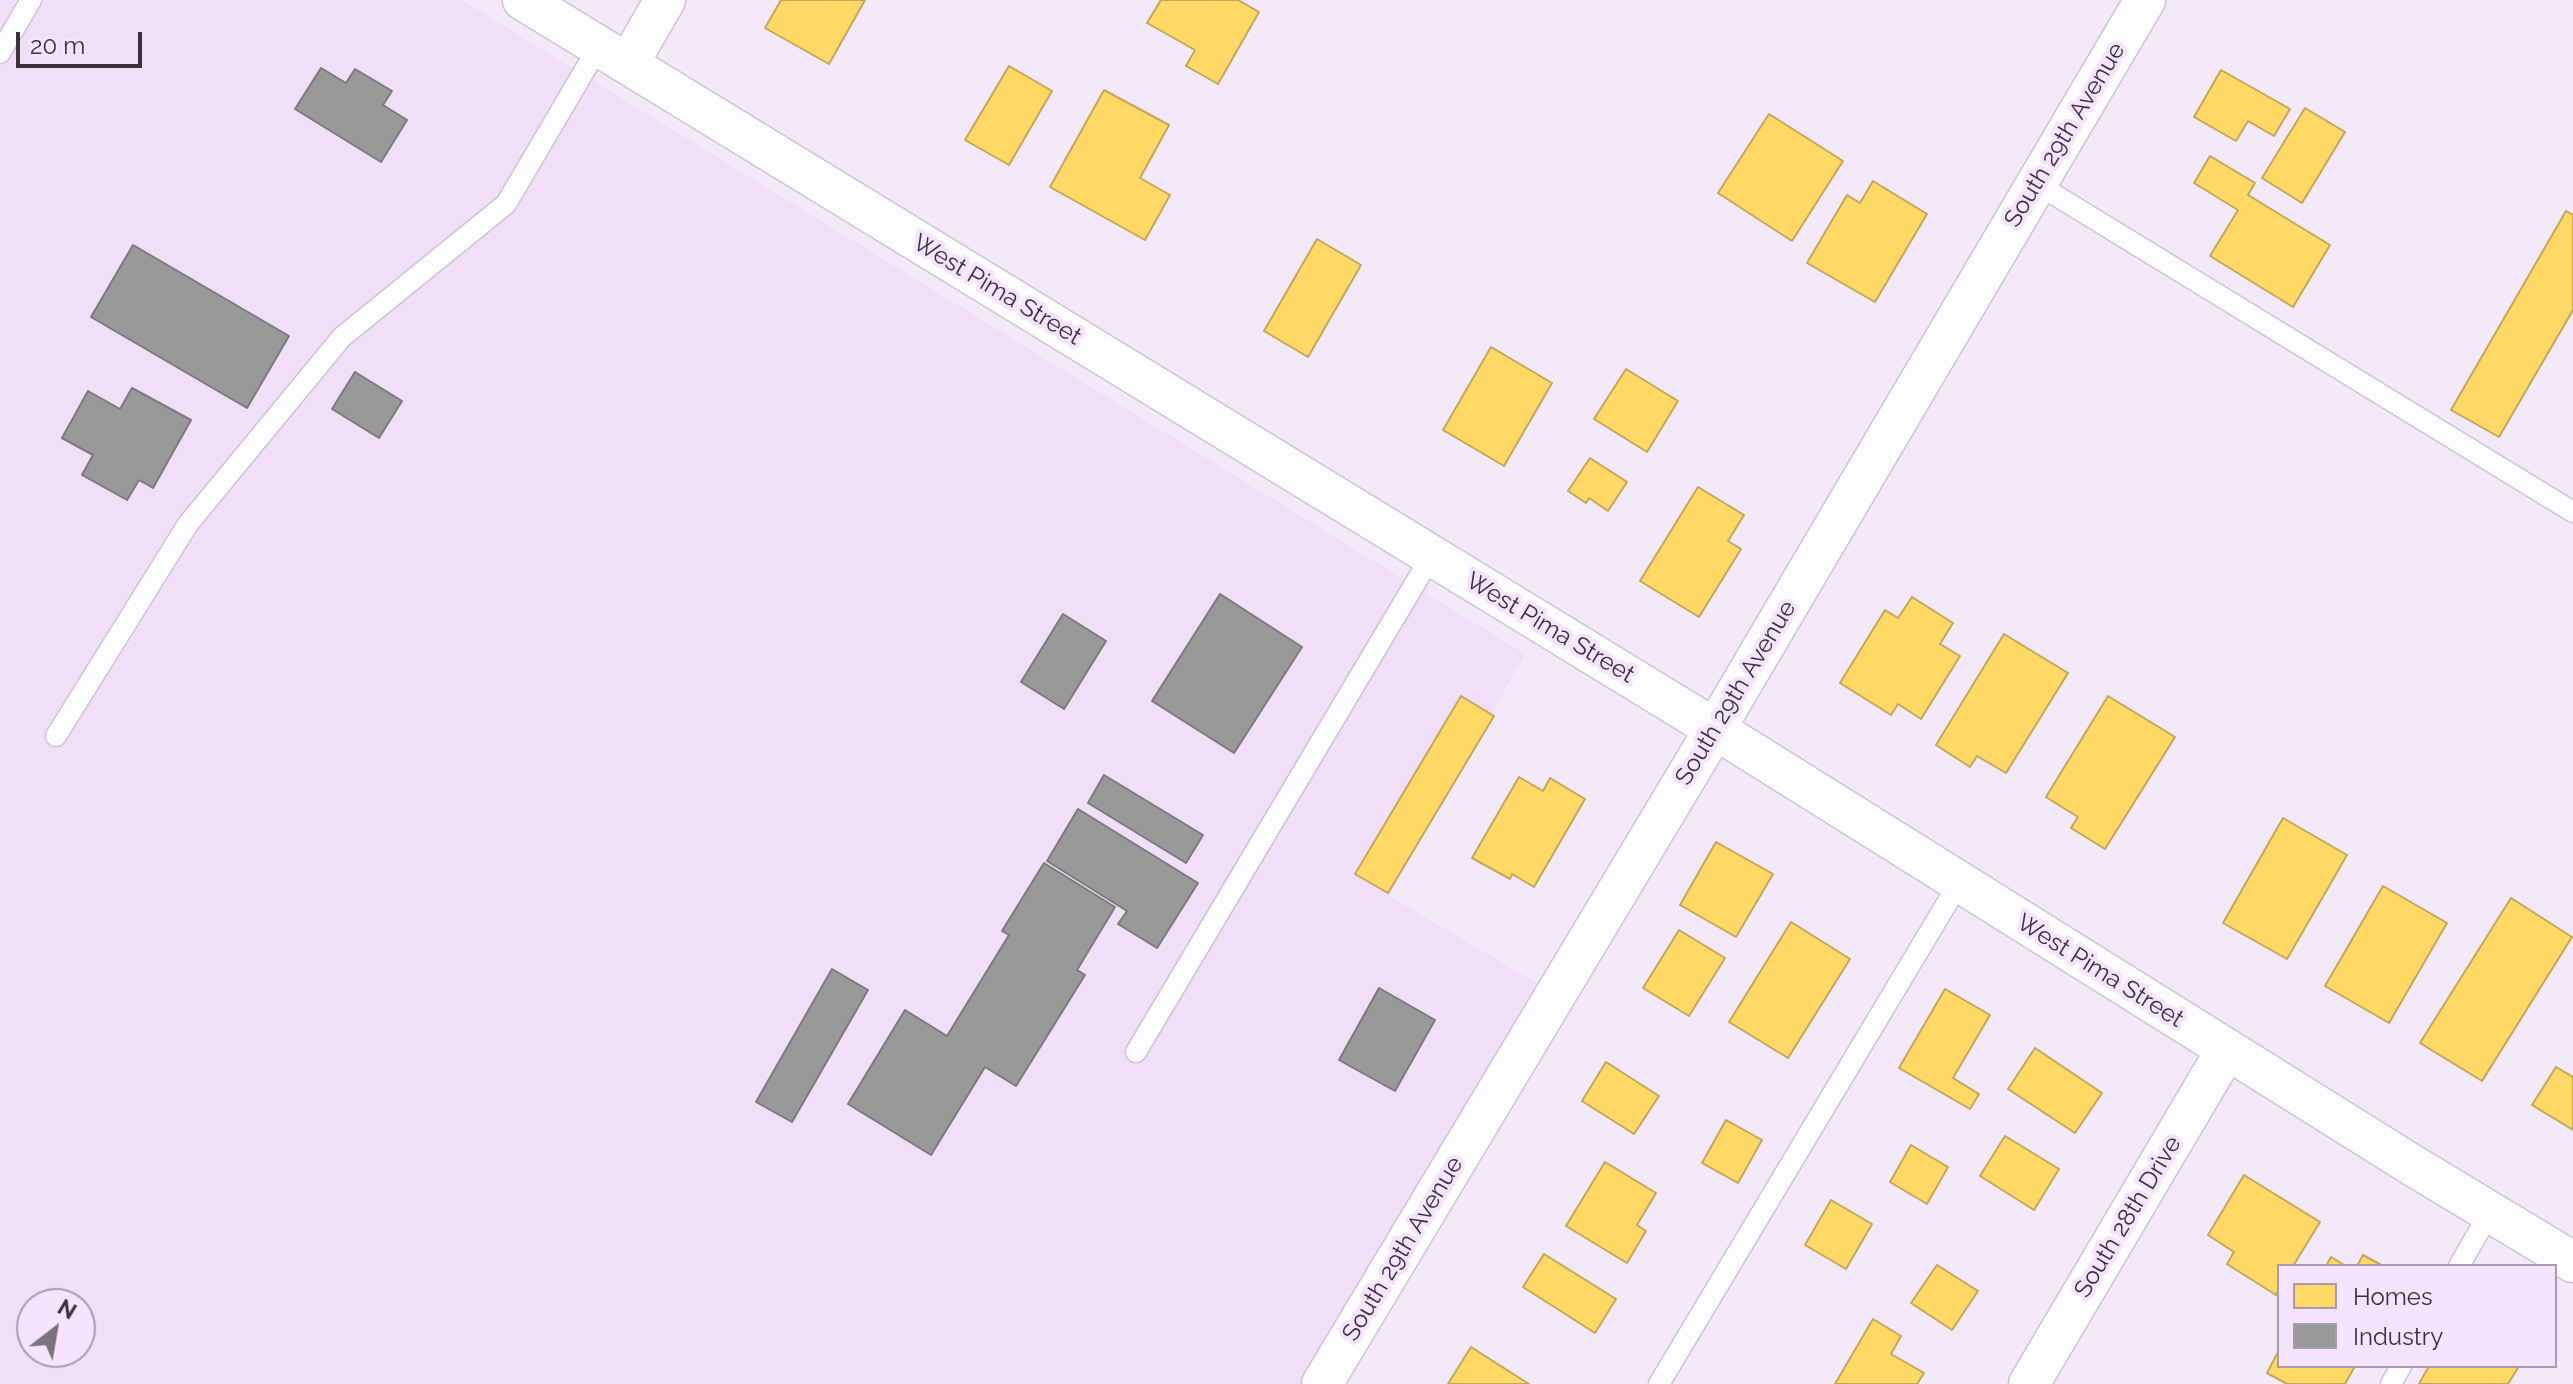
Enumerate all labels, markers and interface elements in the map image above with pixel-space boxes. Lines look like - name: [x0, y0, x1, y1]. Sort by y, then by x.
- scale bar: [20, 16, 146, 66]
- text: 20 m: [30, 31, 85, 60]
- street label: South 29th Avenue: [1999, 37, 2131, 233]
- street label: West Pima Street: [908, 228, 1086, 352]
- street label: West Pima Street: [1461, 566, 1639, 690]
- street label: South 29th Avenue: [1670, 595, 1802, 791]
- street label: West Pima Street: [2011, 908, 2189, 1034]
- street label: South 28th Drive: [2068, 1131, 2188, 1303]
- street label: South 29th Avenue: [1337, 1151, 1469, 1347]
- legend: [2277, 1264, 2557, 1368]
- text: Homes: [2353, 1282, 2433, 1311]
- north arrow: [16, 1288, 96, 1368]
- text: N: [53, 1294, 81, 1325]
- text: Industry: [2353, 1322, 2443, 1351]

